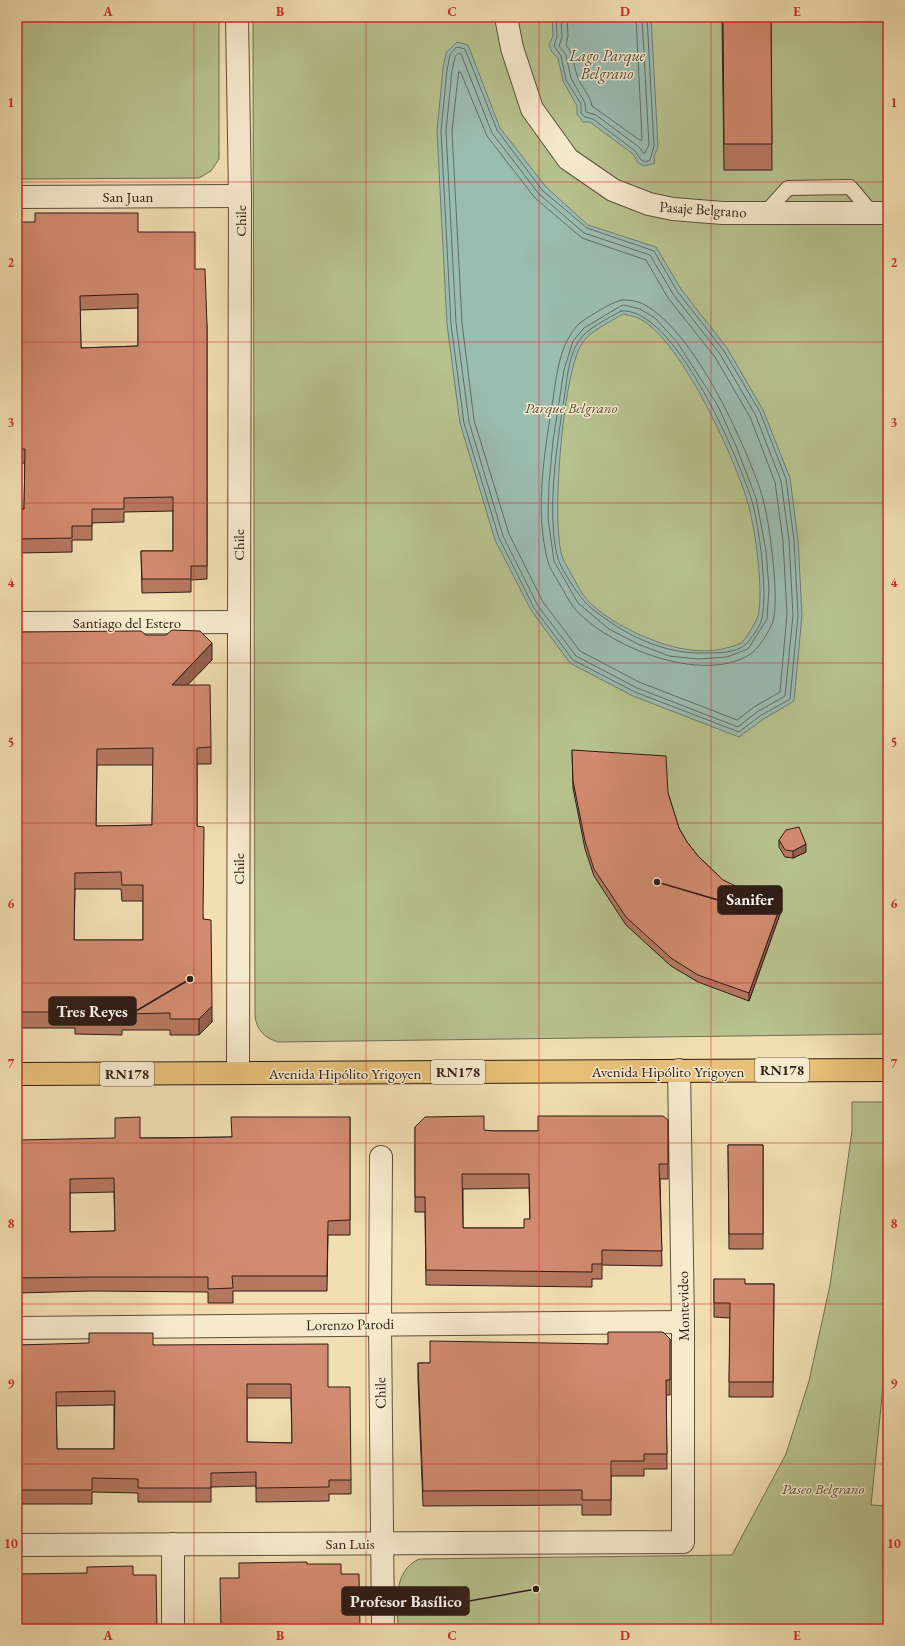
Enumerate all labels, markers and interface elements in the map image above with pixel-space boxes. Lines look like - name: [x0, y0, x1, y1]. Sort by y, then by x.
- text: A: [102, 3, 113, 20]
- text: B: [276, 3, 284, 20]
- text: C: [447, 3, 457, 20]
- text: D: [620, 3, 630, 20]
- text: E: [793, 3, 801, 20]
- water label: Lago Parque Belgrano: [568, 45, 645, 84]
- text: 1: [8, 94, 15, 111]
- text: 1: [891, 94, 898, 111]
- street label: San Juan: [103, 187, 153, 206]
- street label: Pasaje Belgrano: [659, 196, 747, 222]
- street label: Chile: [231, 205, 250, 237]
- text: 2: [8, 254, 15, 271]
- text: 2: [891, 254, 898, 271]
- park label: Parque Belgrano: [525, 398, 618, 418]
- text: 3: [8, 414, 15, 431]
- text: 3: [891, 414, 898, 431]
- street label: Chile: [229, 529, 248, 561]
- text: 4: [8, 574, 15, 591]
- text: 4: [891, 574, 898, 591]
- street label: Santiago del Estero: [73, 613, 181, 632]
- text: 5: [8, 734, 14, 751]
- text: 5: [891, 734, 897, 751]
- street label: Chile: [229, 853, 248, 885]
- callout: Sanifer: [718, 886, 782, 914]
- text: Sanifer: [726, 889, 774, 910]
- text: 6: [8, 895, 15, 912]
- text: 6: [891, 895, 898, 912]
- callout: Tres Reyes: [49, 997, 136, 1025]
- text: Tres Reyes: [56, 1001, 128, 1022]
- text: 7: [8, 1055, 15, 1072]
- text: 7: [891, 1055, 898, 1072]
- road number: RN178: [755, 1058, 809, 1082]
- road number: RN178: [431, 1060, 485, 1084]
- road number: RN178: [100, 1062, 154, 1086]
- street label: Avenida Hipólito Yrigoyen: [590, 1062, 745, 1081]
- street label: Avenida Hipólito Yrigoyen: [267, 1064, 422, 1083]
- text: 8: [8, 1215, 15, 1232]
- text: 8: [891, 1215, 898, 1232]
- street label: Montevideo: [673, 1271, 693, 1341]
- street label: Lorenzo Parodi: [306, 1314, 395, 1334]
- text: 9: [8, 1375, 15, 1392]
- text: 9: [891, 1375, 898, 1392]
- street label: Chile: [370, 1377, 390, 1409]
- park label: Paseo Belgrano: [782, 1479, 865, 1498]
- street label: San Luis: [325, 1534, 375, 1553]
- text: 10: [4, 1535, 18, 1552]
- text: 10: [887, 1535, 901, 1552]
- callout: Profesor Basílico: [342, 1587, 469, 1615]
- text: Profesor Basílico: [350, 1591, 462, 1612]
- text: A: [102, 1627, 113, 1644]
- text: B: [276, 1627, 284, 1644]
- text: C: [447, 1627, 457, 1644]
- text: D: [620, 1627, 630, 1644]
- text: E: [793, 1627, 801, 1644]

